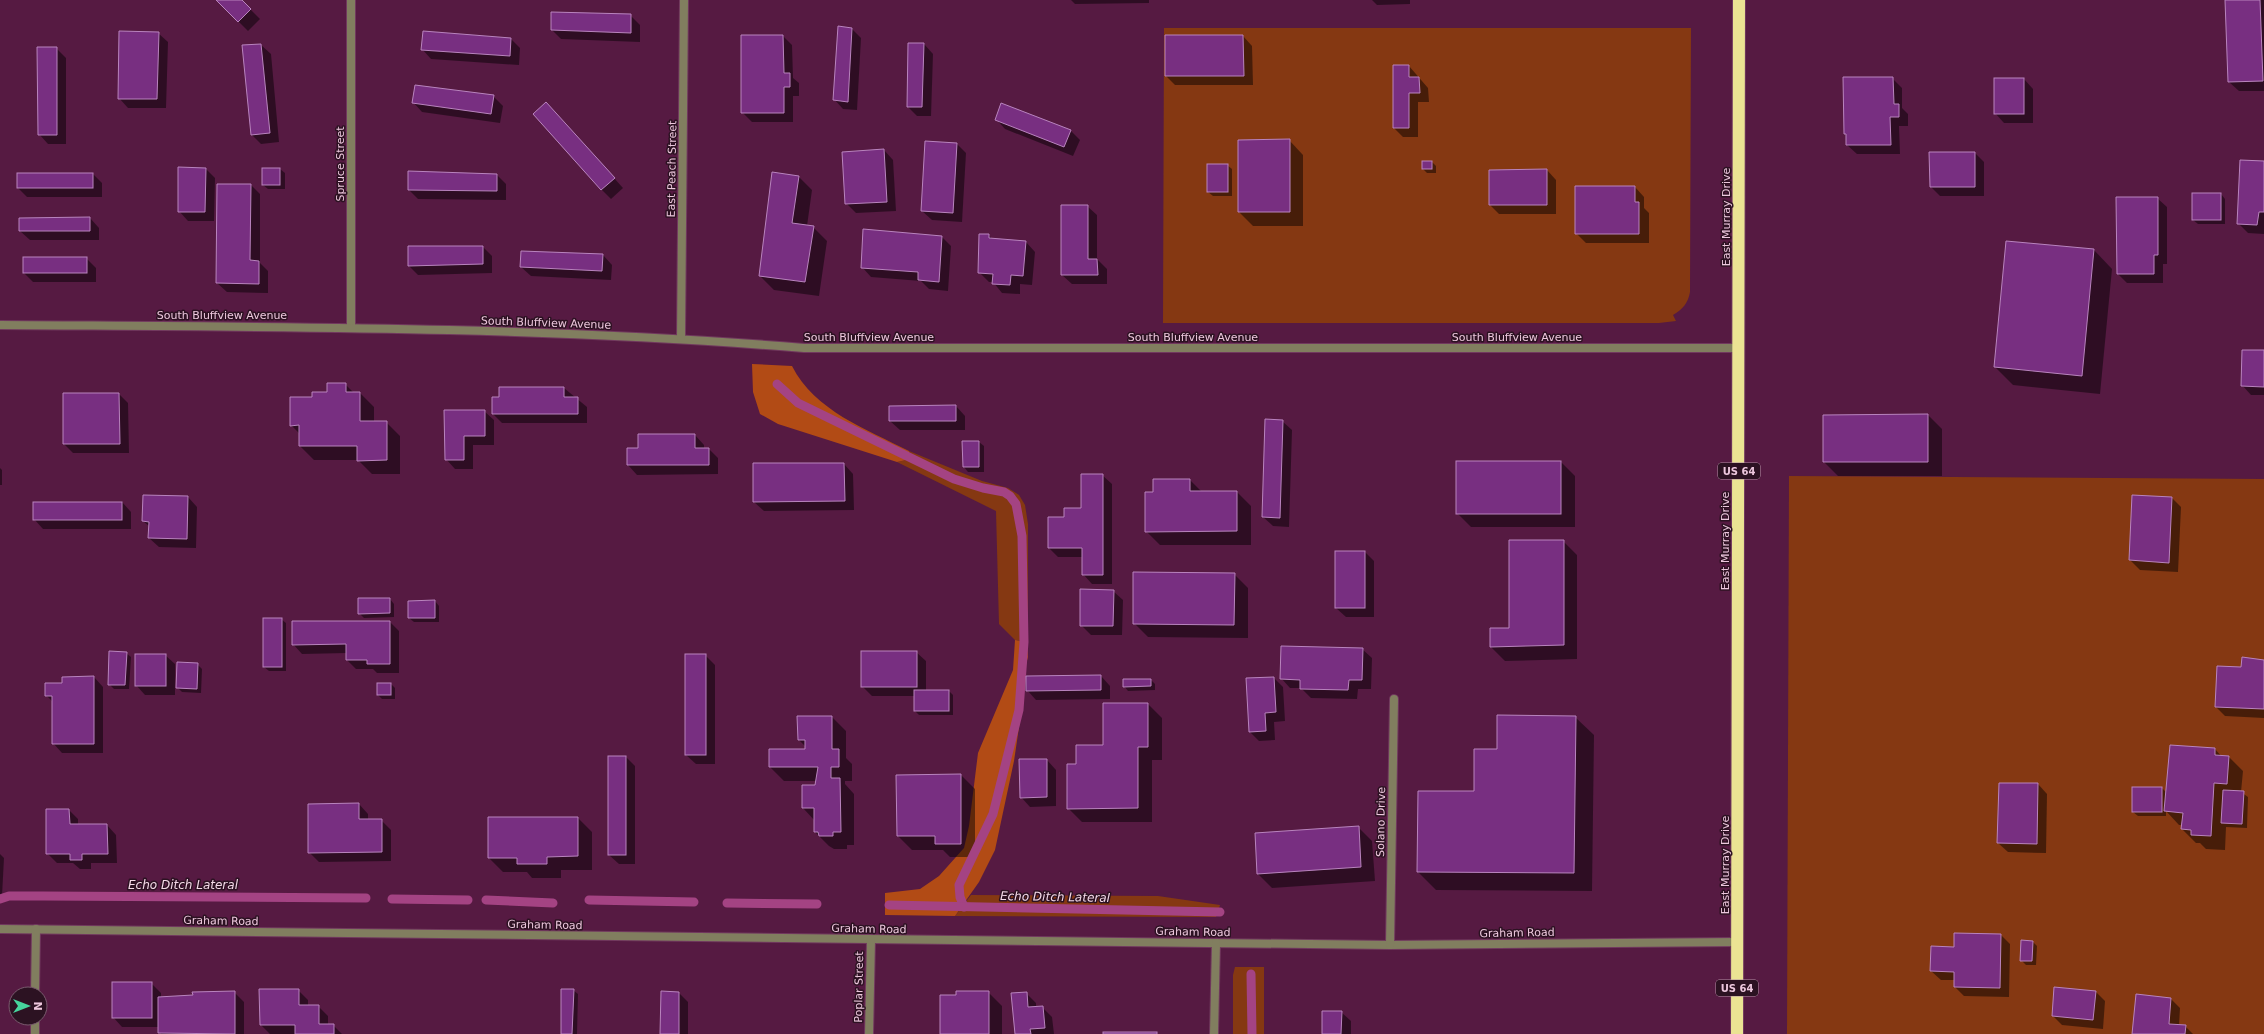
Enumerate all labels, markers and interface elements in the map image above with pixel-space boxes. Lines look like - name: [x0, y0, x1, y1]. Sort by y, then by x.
- street label: East Peach Street: [665, 120, 679, 218]
- street label: Spruce Street: [334, 126, 347, 202]
- street label: East Murray Drive: [1720, 167, 1733, 266]
- street label: South Bluffview Avenue: [157, 309, 287, 322]
- street label: South Bluffview Avenue: [481, 314, 612, 332]
- street label: South Bluffview Avenue: [804, 331, 934, 344]
- street label: South Bluffview Avenue: [1128, 331, 1258, 344]
- street label: South Bluffview Avenue: [1452, 331, 1582, 344]
- road number: US 64: [1718, 463, 1760, 479]
- street label: East Murray Drive: [1719, 491, 1732, 590]
- street label: Solano Drive: [1374, 787, 1388, 857]
- street label: East Murray Drive: [1719, 815, 1732, 914]
- water label: Echo Ditch Lateral: [128, 878, 239, 892]
- water label: Echo Ditch Lateral: [1000, 889, 1111, 905]
- street label: Graham Road: [183, 914, 259, 928]
- street label: Graham Road: [507, 918, 583, 932]
- street label: Graham Road: [831, 922, 907, 936]
- street label: Graham Road: [1155, 925, 1231, 939]
- street label: Graham Road: [1479, 926, 1555, 940]
- street label: Poplar Street: [852, 951, 866, 1023]
- road number: US 64: [1716, 980, 1758, 996]
- north arrow: [8, 986, 48, 1026]
- text: N: [31, 1001, 44, 1011]

